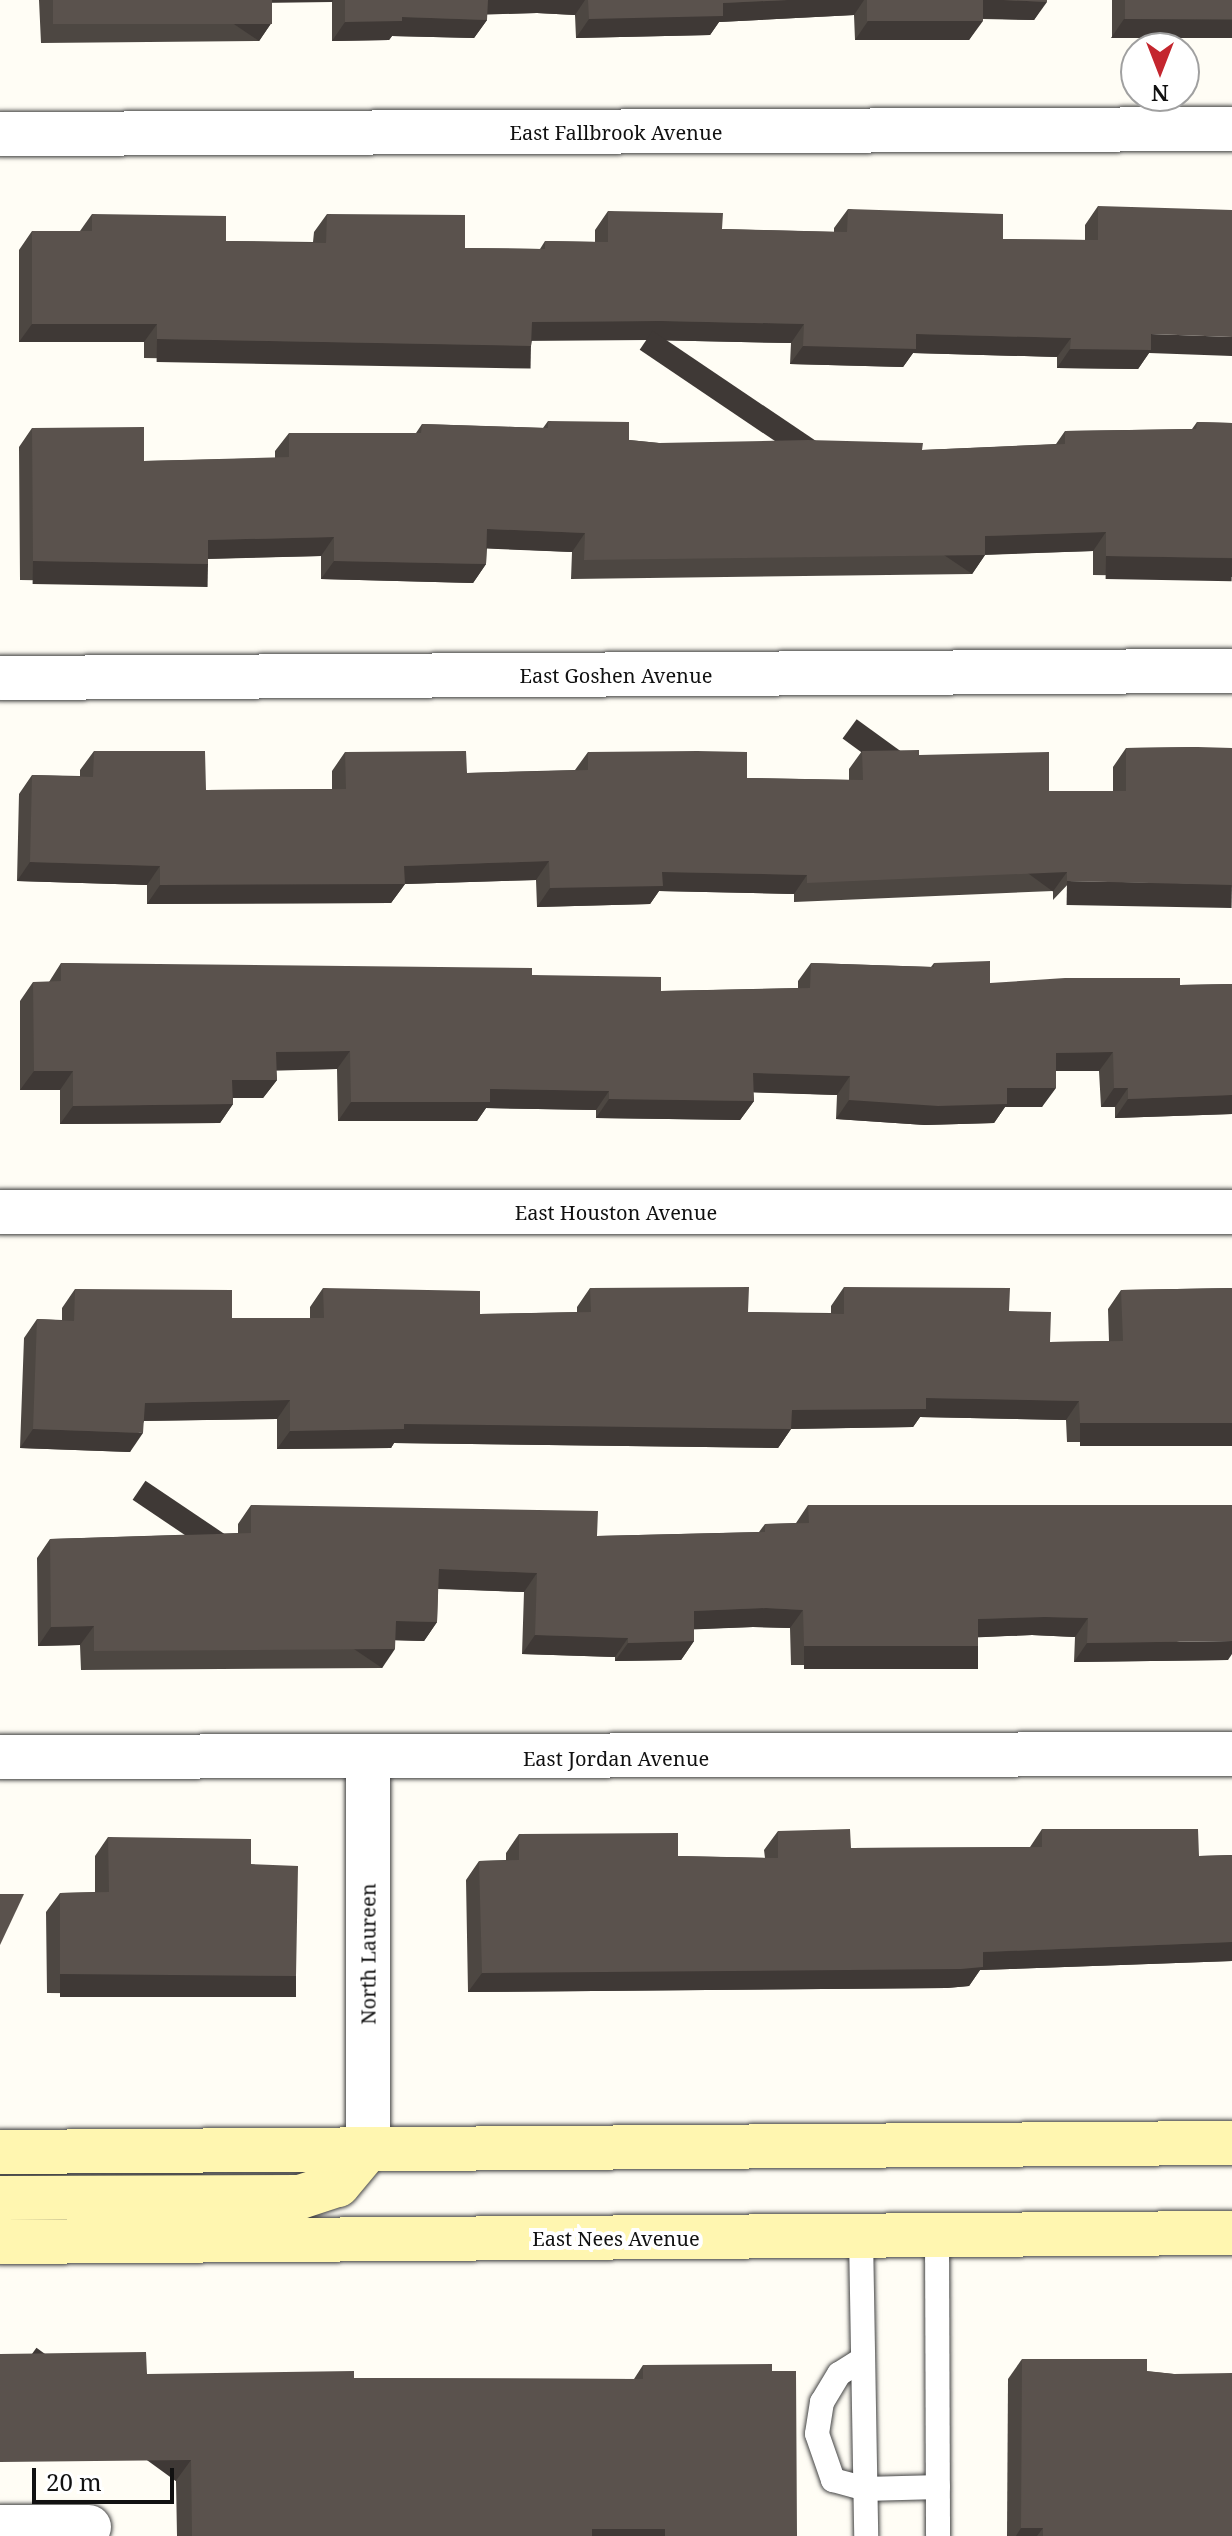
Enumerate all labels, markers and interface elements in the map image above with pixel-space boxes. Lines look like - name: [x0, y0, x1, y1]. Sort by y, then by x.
- north arrow: [1120, 32, 1200, 112]
- text: N: [1151, 79, 1169, 109]
- street label: East Fallbrook Avenue: [510, 120, 722, 144]
- street label: East Goshen Avenue: [520, 663, 712, 687]
- street label: East Houston Avenue: [515, 1200, 717, 1224]
- street label: East Jordan Avenue: [523, 1746, 709, 1770]
- street label: North Laureen: [356, 1883, 380, 2025]
- street label: East Nees Avenue: [532, 2226, 700, 2250]
- scale bar: [36, 2452, 178, 2502]
- text: 20 m: [46, 2465, 102, 2498]

